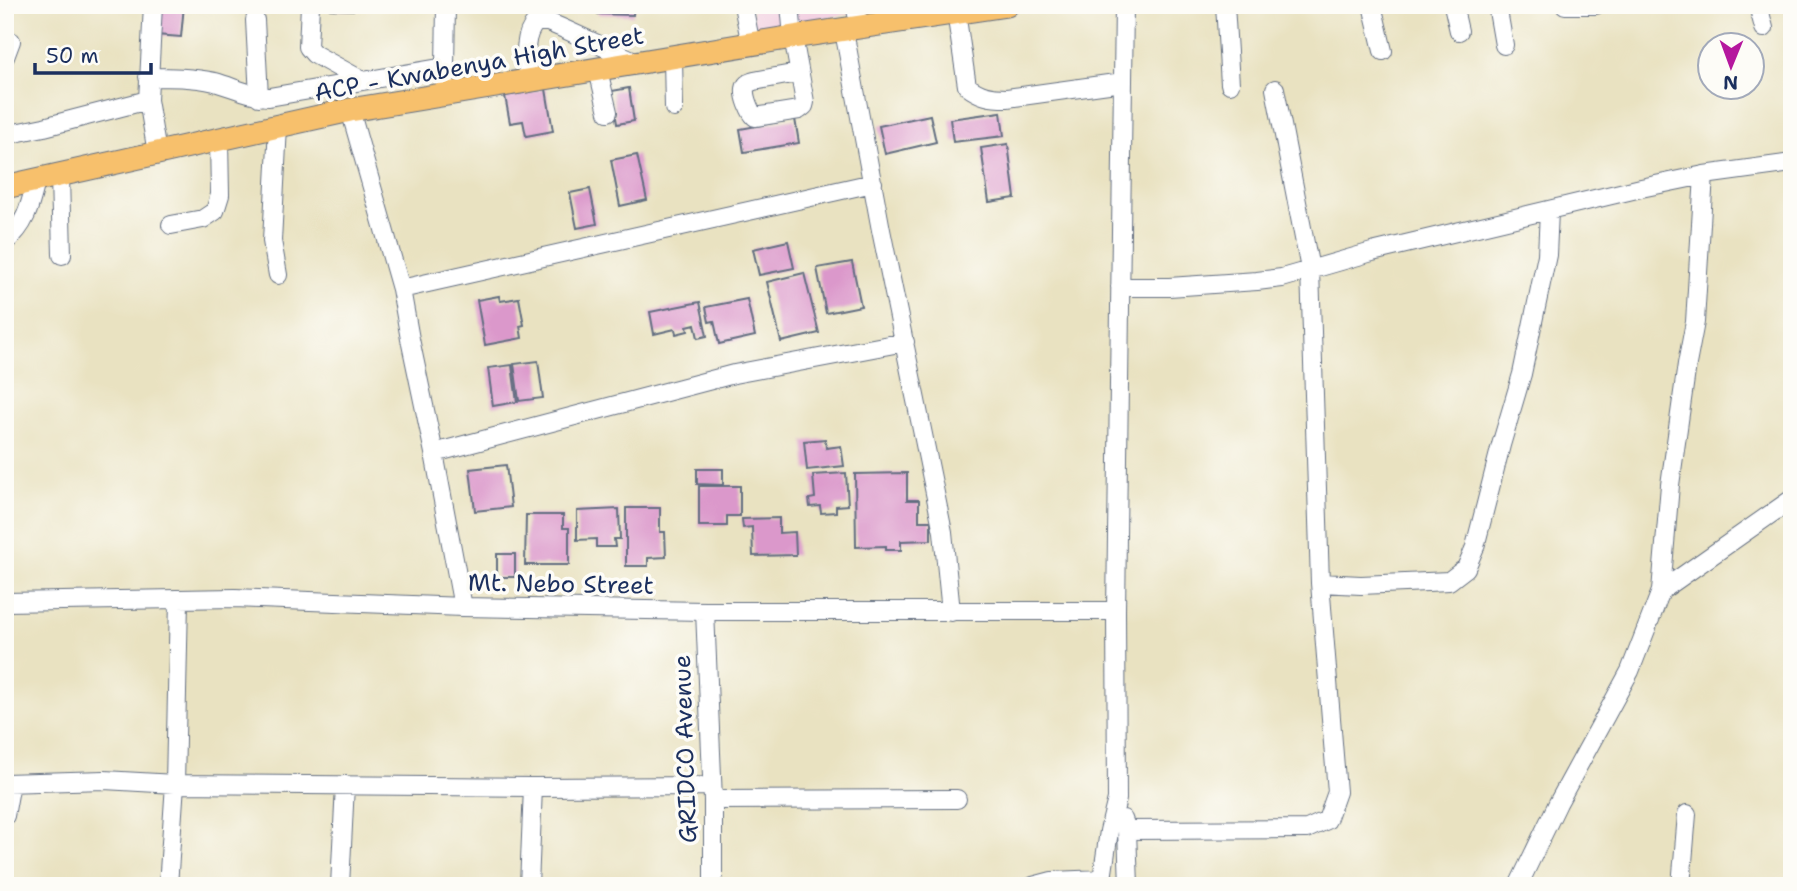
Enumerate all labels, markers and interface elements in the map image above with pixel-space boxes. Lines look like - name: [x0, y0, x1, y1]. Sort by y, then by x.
- street label: ACP - Kwabenya High Street: [312, 19, 646, 109]
- scale bar: [35, 32, 150, 76]
- north arrow: [1696, 32, 1766, 102]
- text: 50 m: [46, 42, 99, 70]
- text: N: [1723, 70, 1738, 95]
- street label: Mt. Nebo Street: [468, 566, 654, 602]
- street label: GRIDCO Avenue: [666, 654, 704, 844]

